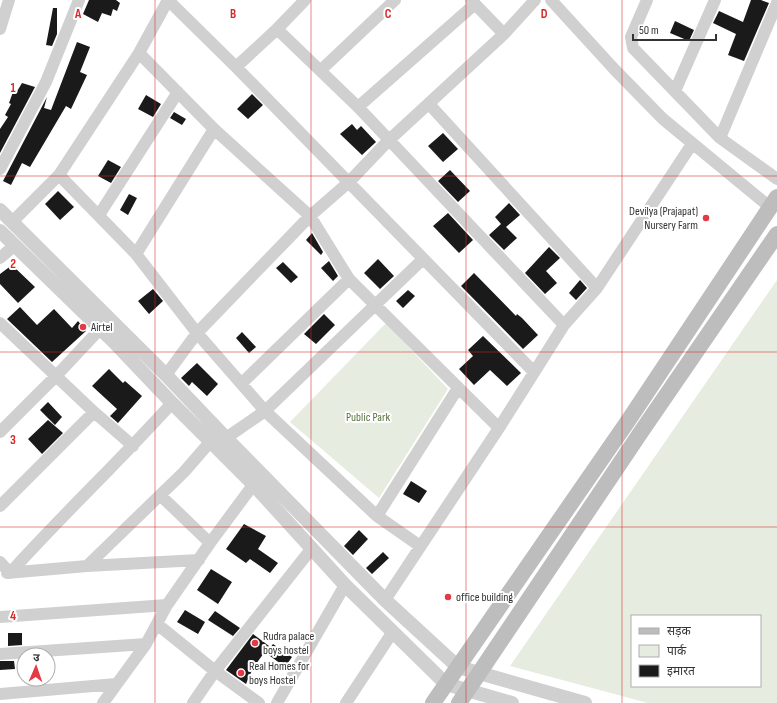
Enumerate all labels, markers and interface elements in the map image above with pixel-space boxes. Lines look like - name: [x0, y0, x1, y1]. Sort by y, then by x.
- text: A: [74, 6, 82, 22]
- text: B: [230, 6, 236, 22]
- text: C: [385, 6, 392, 22]
- text: D: [541, 6, 548, 22]
- scale bar: [633, 16, 716, 42]
- text: 50 m: [639, 23, 659, 38]
- text: 1: [10, 80, 16, 96]
- place label: Devilya (Prajapat) Nursery Farm: [629, 204, 698, 233]
- marker: Devilya (Prajapat) Nursery Farm: [701, 213, 711, 223]
- text: 2: [10, 256, 16, 272]
- place label: Airtel: [90, 320, 113, 335]
- marker: Airtel: [78, 322, 88, 332]
- park label: Public Park: [346, 410, 390, 425]
- text: 3: [10, 432, 16, 448]
- place label: office building: [456, 590, 513, 605]
- marker: office building: [443, 592, 453, 602]
- text: 4: [10, 608, 16, 624]
- legend: [631, 615, 761, 687]
- text: सड़क: [667, 624, 692, 639]
- place label: Rudra palace boys hostel: [263, 629, 315, 658]
- marker: Rudra palace boys hostel: [250, 638, 260, 648]
- text: पार्क: [667, 644, 687, 659]
- north arrow: [16, 647, 56, 687]
- text: उ: [33, 651, 40, 664]
- place label: Real Homes for boys Hostel: [249, 659, 310, 688]
- text: इमारत: [667, 664, 696, 679]
- marker: Real Homes for boys Hostel: [236, 668, 246, 678]

